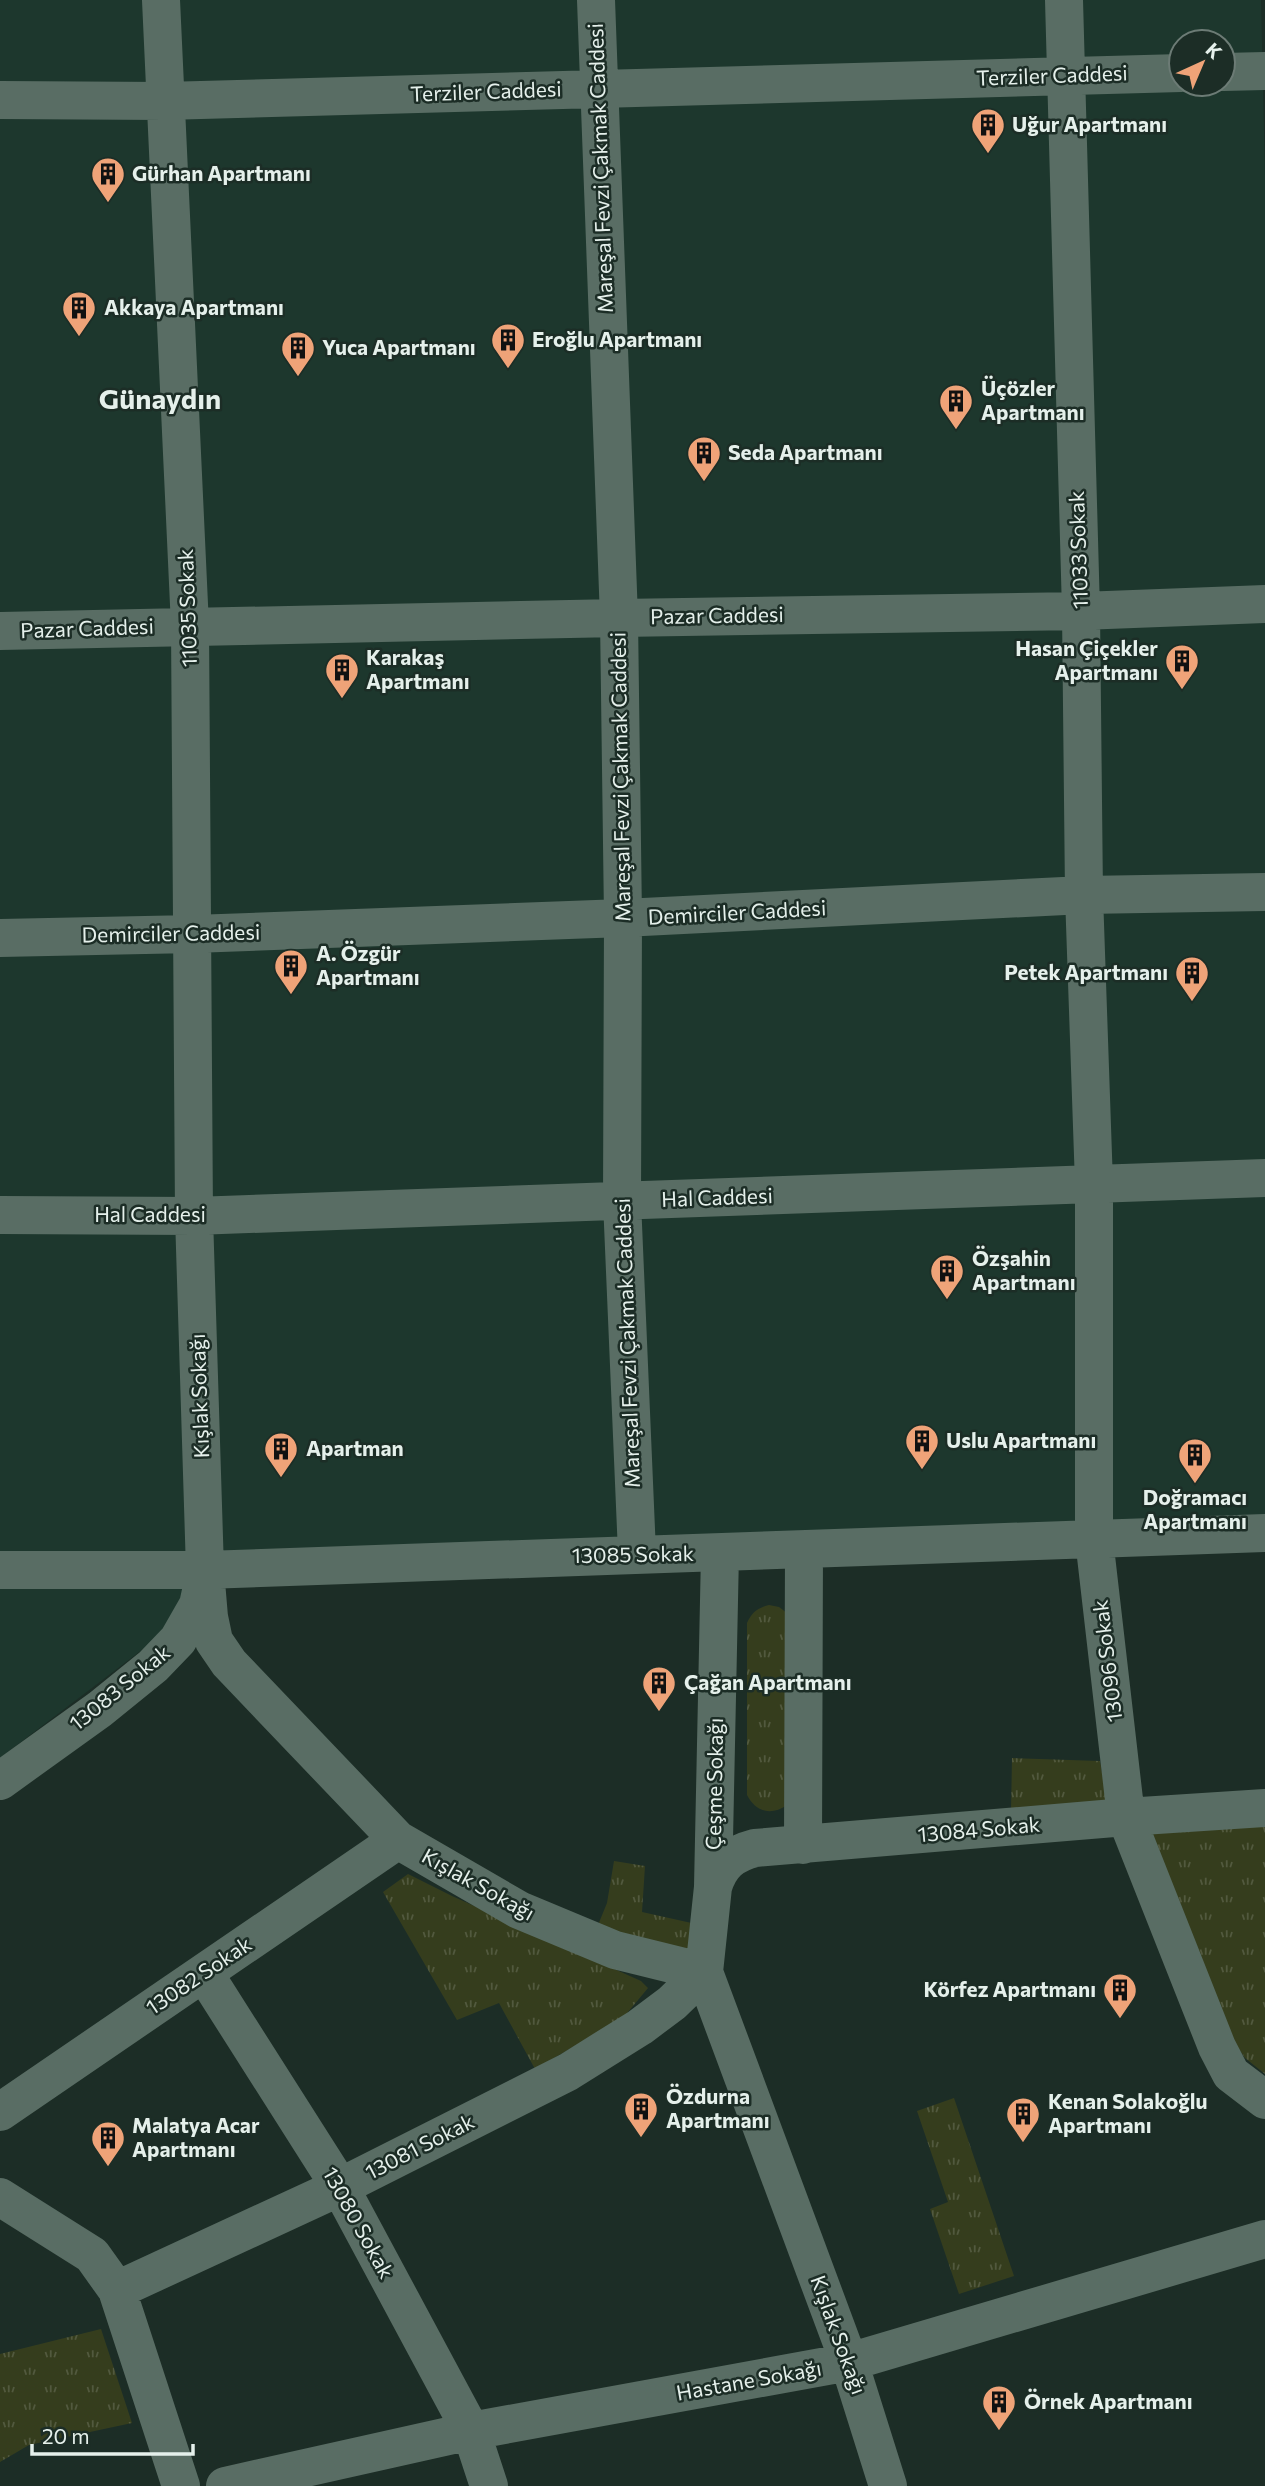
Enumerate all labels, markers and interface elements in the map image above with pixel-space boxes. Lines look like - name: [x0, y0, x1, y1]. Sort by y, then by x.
- street label: Mareşal Fevzi Çakmak Caddesi: [582, 23, 617, 313]
- north arrow: [1167, 28, 1237, 98]
- text: K: [1201, 38, 1227, 63]
- street label: Terziler Caddesi: [976, 59, 1128, 90]
- street label: Terziler Caddesi: [410, 75, 562, 106]
- building icon: Uğur Apartmanı: [969, 106, 1007, 155]
- place label: Uğur Apartmanı: [1012, 111, 1167, 136]
- building icon: Gürhan Apartmanı: [89, 155, 127, 204]
- place label: Gürhan Apartmanı: [132, 160, 311, 185]
- building icon: Akkaya Apartmanı: [60, 289, 98, 338]
- place label: Akkaya Apartmanı: [104, 294, 284, 319]
- building icon: Eroğlu Apartmanı: [489, 321, 527, 370]
- place label: Eroğlu Apartmanı: [532, 326, 702, 351]
- building icon: Yuca Apartmanı: [279, 329, 317, 378]
- place label: Yuca Apartmanı: [322, 334, 476, 359]
- place label: Üçözler Apartmanı: [981, 375, 1085, 424]
- district label: Günaydın: [99, 381, 221, 415]
- building icon: Üçözler Apartmanı: [937, 382, 975, 431]
- building icon: Seda Apartmanı: [685, 434, 723, 483]
- place label: Seda Apartmanı: [728, 439, 883, 464]
- street label: 11033 Sokak: [1063, 491, 1092, 610]
- street label: 11035 Sokak: [172, 549, 201, 668]
- street label: Pazar Caddesi: [650, 601, 784, 628]
- street label: Pazar Caddesi: [20, 613, 154, 642]
- street label: Mareşal Fevzi Çakmak Caddesi: [604, 632, 635, 922]
- place label: Hasan Çiçekler Apartmanı: [1015, 635, 1158, 684]
- building icon: Hasan Çiçekler Apartmanı: [1163, 642, 1201, 691]
- place label: Karakaş Apartmanı: [366, 644, 470, 693]
- building icon: Karakaş Apartmanı: [323, 651, 361, 700]
- street label: Demirciler Caddesi: [647, 894, 827, 929]
- street label: Demirciler Caddesi: [81, 918, 260, 947]
- place label: A. Özgür Apartmanı: [316, 940, 420, 989]
- building icon: A. Özgür Apartmanı: [272, 947, 310, 996]
- building icon: Petek Apartmanı: [1173, 954, 1211, 1003]
- place label: Petek Apartmanı: [1004, 959, 1168, 984]
- street label: Hal Caddesi: [661, 1182, 773, 1211]
- street label: Mareşal Fevzi Çakmak Caddesi: [609, 1198, 644, 1488]
- street label: Hal Caddesi: [94, 1201, 206, 1226]
- place label: Özşahin Apartmanı: [972, 1245, 1076, 1294]
- building icon: Özşahin Apartmanı: [928, 1252, 966, 1301]
- street label: Kışlak Sokağı: [184, 1333, 213, 1459]
- building icon: Uslu Apartmanı: [903, 1422, 941, 1471]
- place label: Uslu Apartmanı: [946, 1427, 1096, 1452]
- building icon: Apartman: [262, 1430, 300, 1479]
- place label: Apartman: [306, 1435, 404, 1460]
- building icon: Doğramacı Apartmanı: [1176, 1436, 1214, 1485]
- place label: Doğramacı Apartmanı: [1143, 1484, 1247, 1533]
- street label: 13085 Sokak: [572, 1540, 694, 1567]
- street label: 13096 Sokak: [1087, 1599, 1126, 1724]
- street label: 13083 Sokak: [64, 1639, 174, 1735]
- building icon: Çağan Apartmanı: [640, 1664, 678, 1713]
- place label: Çağan Apartmanı: [684, 1669, 852, 1694]
- street label: Çeşme Sokağı: [700, 1718, 727, 1850]
- street label: 13084 Sokak: [917, 1811, 1041, 1846]
- street label: Kışlak Sokağı: [418, 1843, 539, 1925]
- street label: 13082 Sokak: [141, 1930, 256, 2019]
- building icon: Körfez Apartmanı: [1101, 1971, 1139, 2020]
- place label: Körfez Apartmanı: [923, 1976, 1096, 2001]
- place label: Özdurna Apartmanı: [666, 2083, 770, 2132]
- place label: Kenan Solakoğlu Apartmanı: [1048, 2088, 1207, 2137]
- building icon: Özdurna Apartmanı: [622, 2090, 660, 2139]
- building icon: Kenan Solakoğlu Apartmanı: [1004, 2095, 1042, 2144]
- street label: 13081 Sokak: [361, 2108, 478, 2184]
- place label: Malatya Acar Apartmanı: [132, 2112, 260, 2161]
- building icon: Malatya Acar Apartmanı: [89, 2119, 127, 2168]
- street label: 13080 Sokak: [318, 2162, 400, 2282]
- street label: Kışlak Sokağı: [806, 2272, 872, 2397]
- street label: Hastane Sokağı: [674, 2354, 823, 2405]
- building icon: Örnek Apartmanı: [980, 2383, 1018, 2432]
- place label: Örnek Apartmanı: [1024, 2388, 1193, 2413]
- scale bar: [32, 2412, 192, 2456]
- text: 20 m: [42, 2423, 90, 2448]

